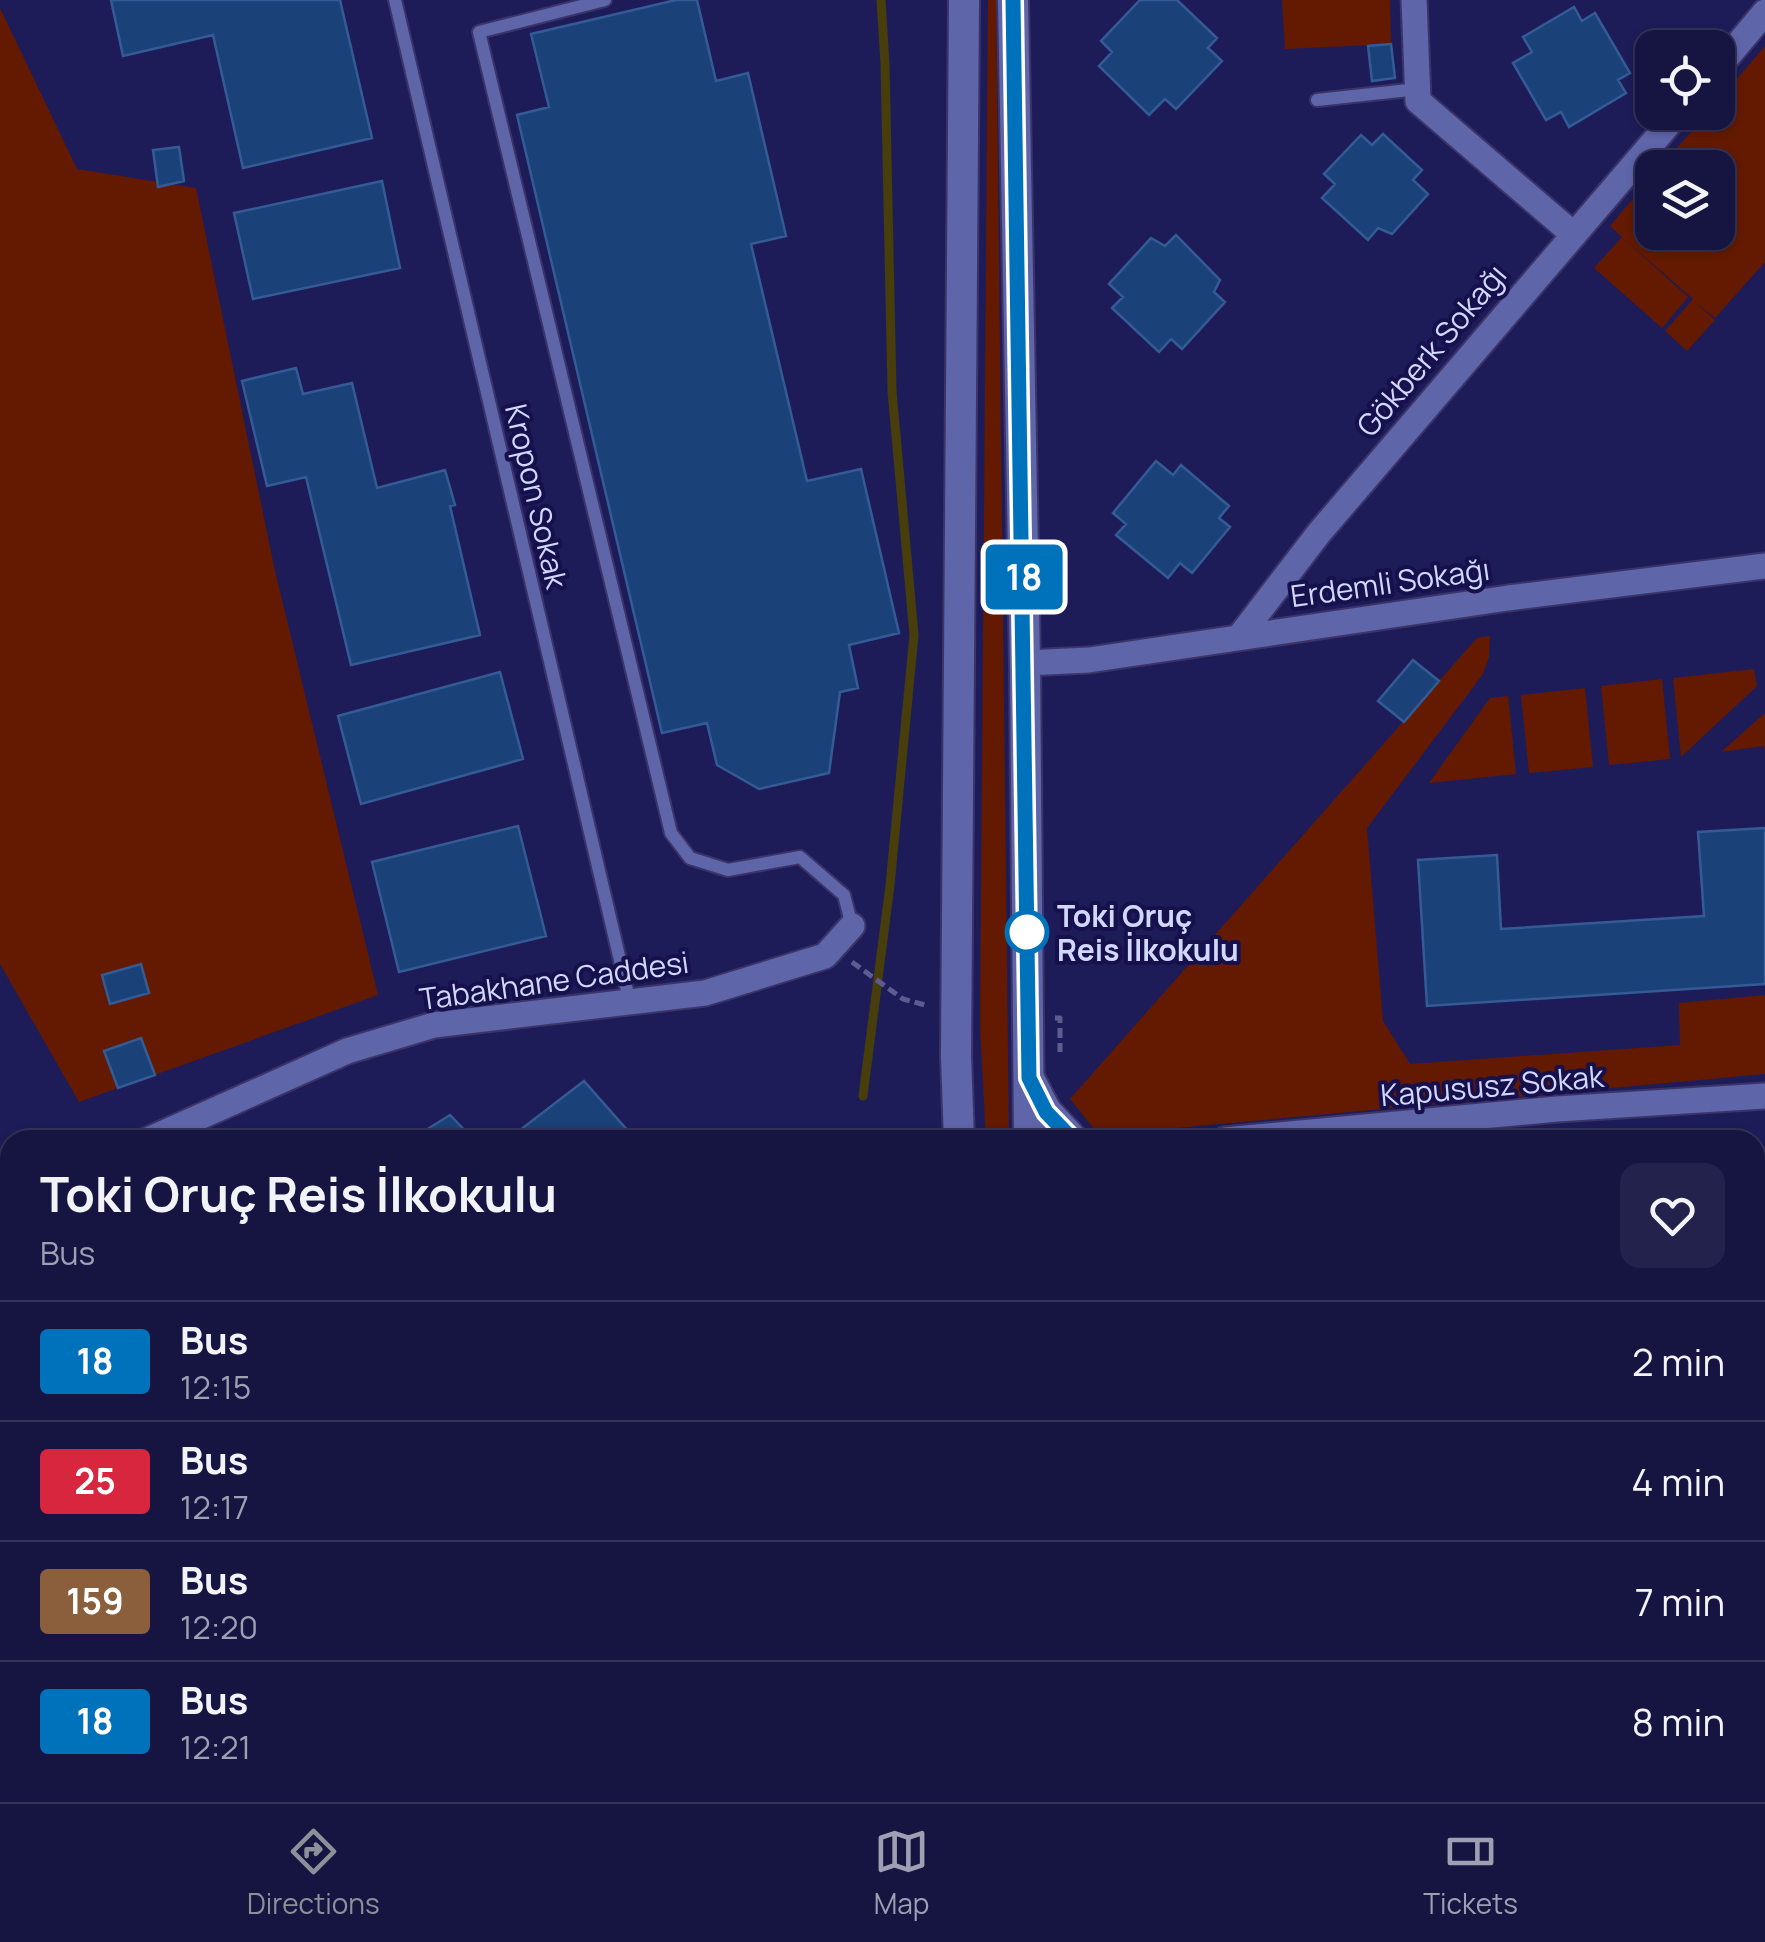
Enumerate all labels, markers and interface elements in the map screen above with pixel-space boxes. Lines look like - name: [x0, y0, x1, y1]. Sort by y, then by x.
- map controls: [1635, 30, 1735, 250]
- button: locate: [1635, 30, 1735, 130]
- button: layers: [1635, 150, 1735, 250]
- street label: Gökberk Sokağı: [1347, 255, 1515, 445]
- street label: Kropon Sokak: [496, 400, 578, 593]
- line badge: 18: [979, 544, 1069, 610]
- street label: Erdemli Sokağı: [1288, 548, 1492, 616]
- text: 18: [1006, 553, 1042, 601]
- place label: Toki Oruç Reis İlkokulu: [1057, 895, 1239, 970]
- marker: Toki Oruç Reis İlkokulu: [1006, 911, 1048, 953]
- street label: Tabakhane Caddesi: [417, 941, 691, 1019]
- street label: Kapususz Sokak: [1379, 1055, 1606, 1115]
- text: Toki Oruç Reis İlkokulu: [40, 1161, 557, 1226]
- button: heart: [1620, 1163, 1725, 1268]
- text: Bus: [40, 1231, 95, 1275]
- text: Bus: [180, 1313, 248, 1365]
- text: 2 min: [1632, 1335, 1725, 1387]
- text: 18: [77, 1337, 113, 1385]
- text: 12:15: [180, 1365, 251, 1409]
- text: Bus: [180, 1433, 248, 1485]
- text: 4 min: [1631, 1455, 1725, 1507]
- text: 25: [74, 1457, 116, 1505]
- text: 12:17: [180, 1485, 249, 1529]
- text: Bus: [180, 1553, 248, 1605]
- text: 7 min: [1635, 1575, 1725, 1627]
- text: 159: [66, 1577, 124, 1625]
- text: 12:20: [180, 1605, 258, 1649]
- text: Bus: [180, 1673, 248, 1725]
- text: 8 min: [1632, 1695, 1725, 1747]
- text: 18: [77, 1697, 113, 1745]
- text: 12:21: [180, 1725, 251, 1769]
- tab: Directions: [247, 1824, 380, 1922]
- tab: Map: [874, 1824, 929, 1922]
- tab: Tickets: [1423, 1824, 1518, 1922]

